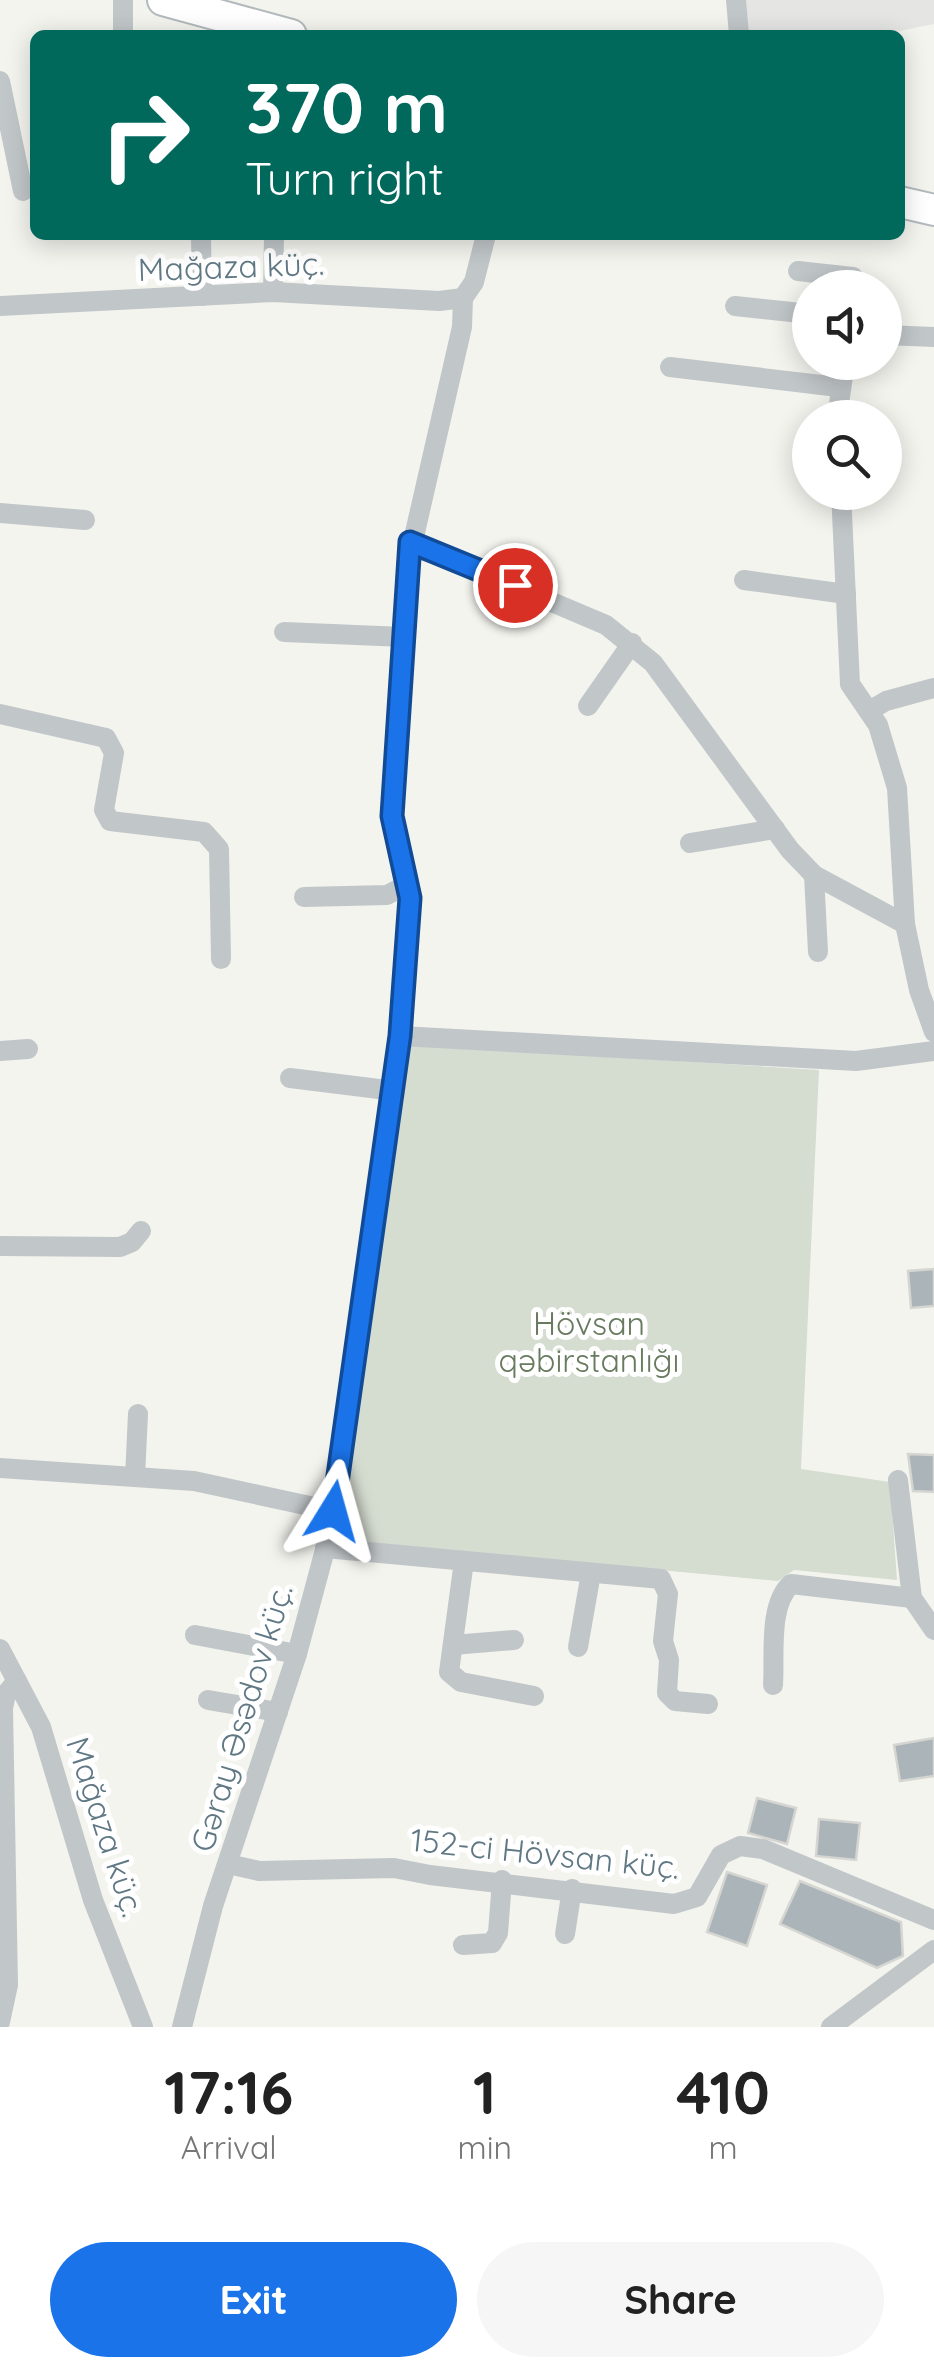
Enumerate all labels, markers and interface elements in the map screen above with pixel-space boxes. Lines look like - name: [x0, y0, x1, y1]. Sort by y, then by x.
- text: 370 m: [245, 63, 448, 151]
- icon: right: [80, 70, 210, 200]
- text: Turn right: [245, 150, 444, 206]
- street label: Mağaza küç.: [137, 243, 325, 289]
- map controls: [792, 270, 902, 510]
- button: sound: [792, 270, 902, 380]
- button: search: [792, 400, 902, 510]
- pin: [473, 543, 558, 628]
- icon: arrive: [488, 558, 543, 613]
- park label: Hövsan qəbirstanlığı: [499, 1303, 679, 1380]
- position arrow: [281, 1459, 385, 1563]
- street label: Gəray Əsədov küç.: [181, 1579, 301, 1856]
- street label: Mağaza küç.: [58, 1732, 154, 1921]
- street label: 152-ci Hövsan küç.: [409, 1819, 681, 1887]
- text: 17:16: [164, 2054, 293, 2129]
- text: 1: [473, 2054, 496, 2129]
- text: 410: [676, 2054, 770, 2129]
- text: Arrival: [181, 2127, 277, 2167]
- text: min: [457, 2127, 512, 2167]
- text: m: [708, 2127, 738, 2167]
- button: Exit: [50, 2242, 457, 2357]
- button: Share: [477, 2242, 884, 2357]

